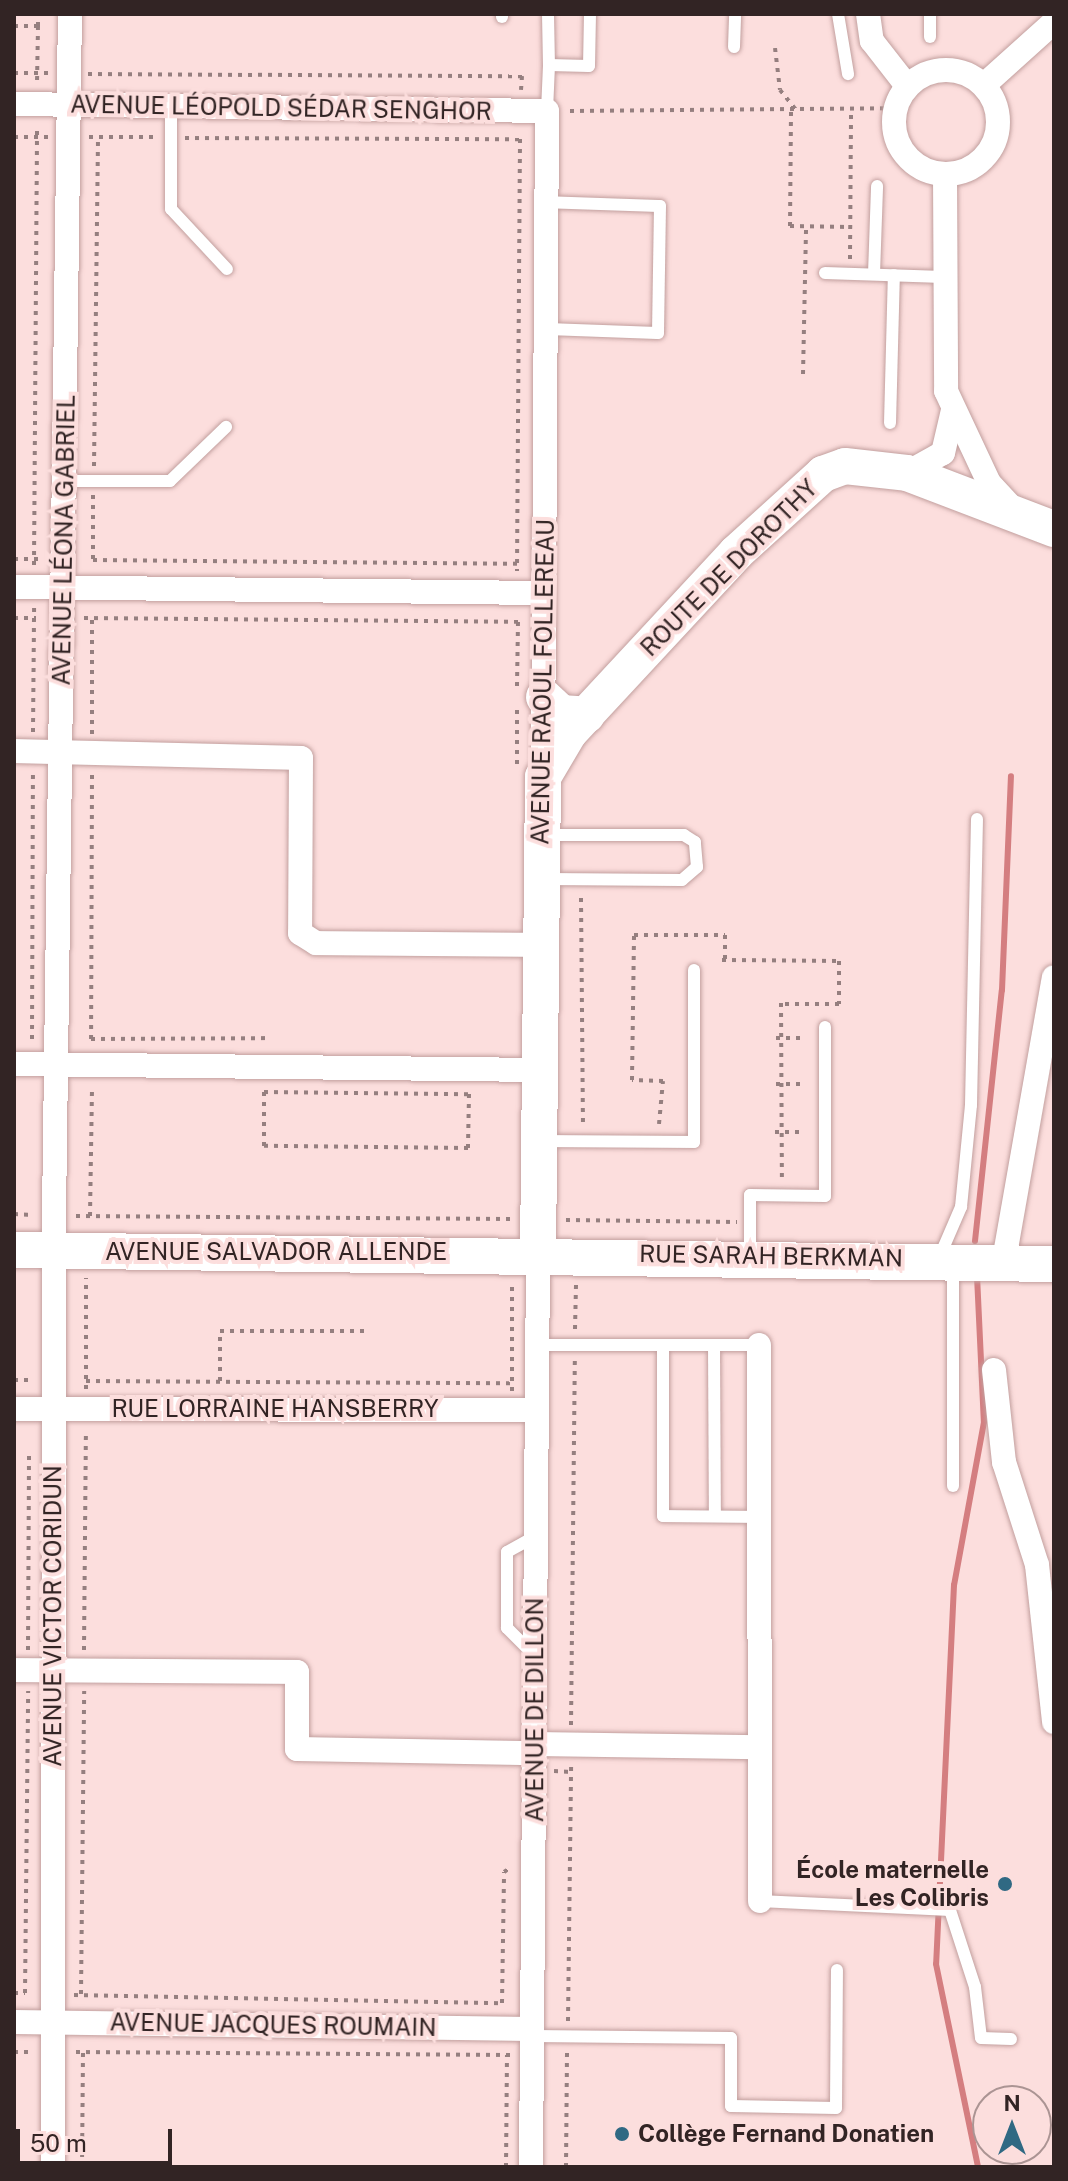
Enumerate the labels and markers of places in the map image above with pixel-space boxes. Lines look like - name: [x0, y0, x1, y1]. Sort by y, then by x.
- place label: École maternelle Les Colibris: [796, 1856, 989, 1912]
- marker: École maternelle Les Colibris: [996, 1875, 1014, 1893]
- place label: Collège Fernand Donatien: [638, 2120, 934, 2148]
- marker: Collège Fernand Donatien: [613, 2125, 631, 2143]

